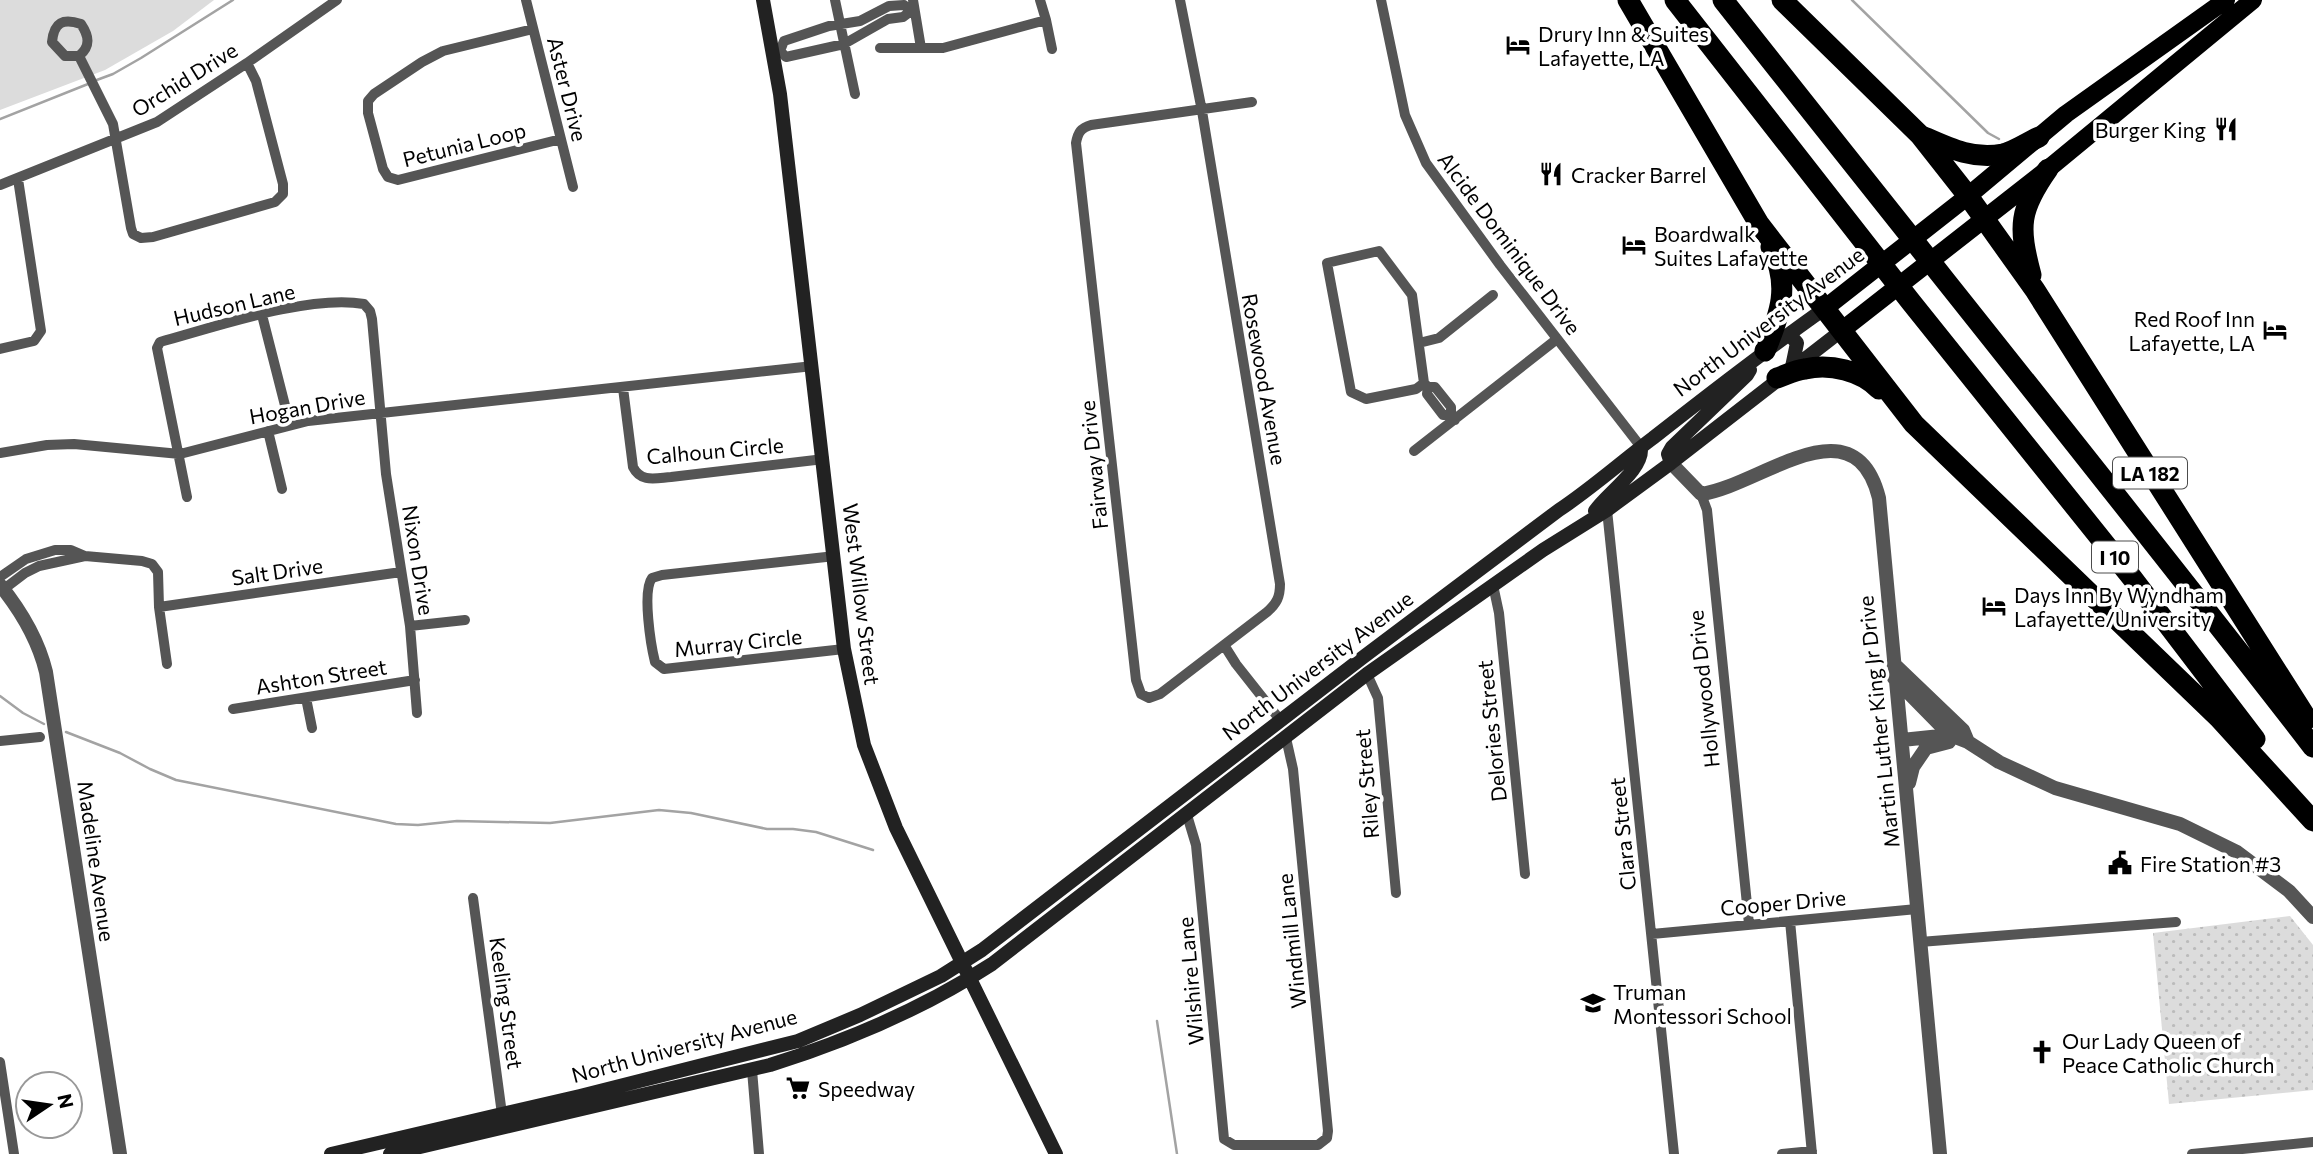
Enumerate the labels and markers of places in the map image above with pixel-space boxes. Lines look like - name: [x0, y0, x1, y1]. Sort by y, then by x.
- place label: Drury Inn & Suites Lafayette, LA: [1538, 21, 1709, 70]
- hotel icon: Drury Inn & Suites Lafayette, LA: [1504, 31, 1532, 59]
- restaurant icon: Burger King: [2212, 115, 2240, 143]
- place label: Burger King: [2095, 117, 2206, 142]
- restaurant icon: Cracker Barrel: [1537, 160, 1565, 188]
- place label: Cracker Barrel: [1571, 162, 1707, 187]
- place label: Boardwalk Suites Lafayette: [1654, 221, 1808, 270]
- hotel icon: Boardwalk Suites Lafayette: [1620, 231, 1648, 259]
- place label: Red Roof Inn Lafayette, LA: [2128, 306, 2255, 355]
- hotel icon: Red Roof Inn Lafayette, LA: [2261, 316, 2289, 344]
- place label: Days Inn By Wyndham Lafayette/University: [2014, 582, 2224, 631]
- hotel icon: Days Inn By Wyndham Lafayette/University: [1980, 592, 2008, 620]
- public building icon: Fire Station #3: [2106, 849, 2134, 877]
- place label: Fire Station #3: [2140, 851, 2281, 876]
- place label: Truman Montessori School: [1613, 979, 1792, 1028]
- school or university icon: Truman Montessori School: [1579, 989, 1607, 1017]
- place label: Our Lady Queen of Peace Catholic Church: [2062, 1028, 2275, 1077]
- church icon: Our Lady Queen of Peace Catholic Church: [2028, 1038, 2056, 1066]
- supermarket icon: Speedway: [784, 1074, 812, 1102]
- place label: Speedway: [818, 1076, 915, 1101]

